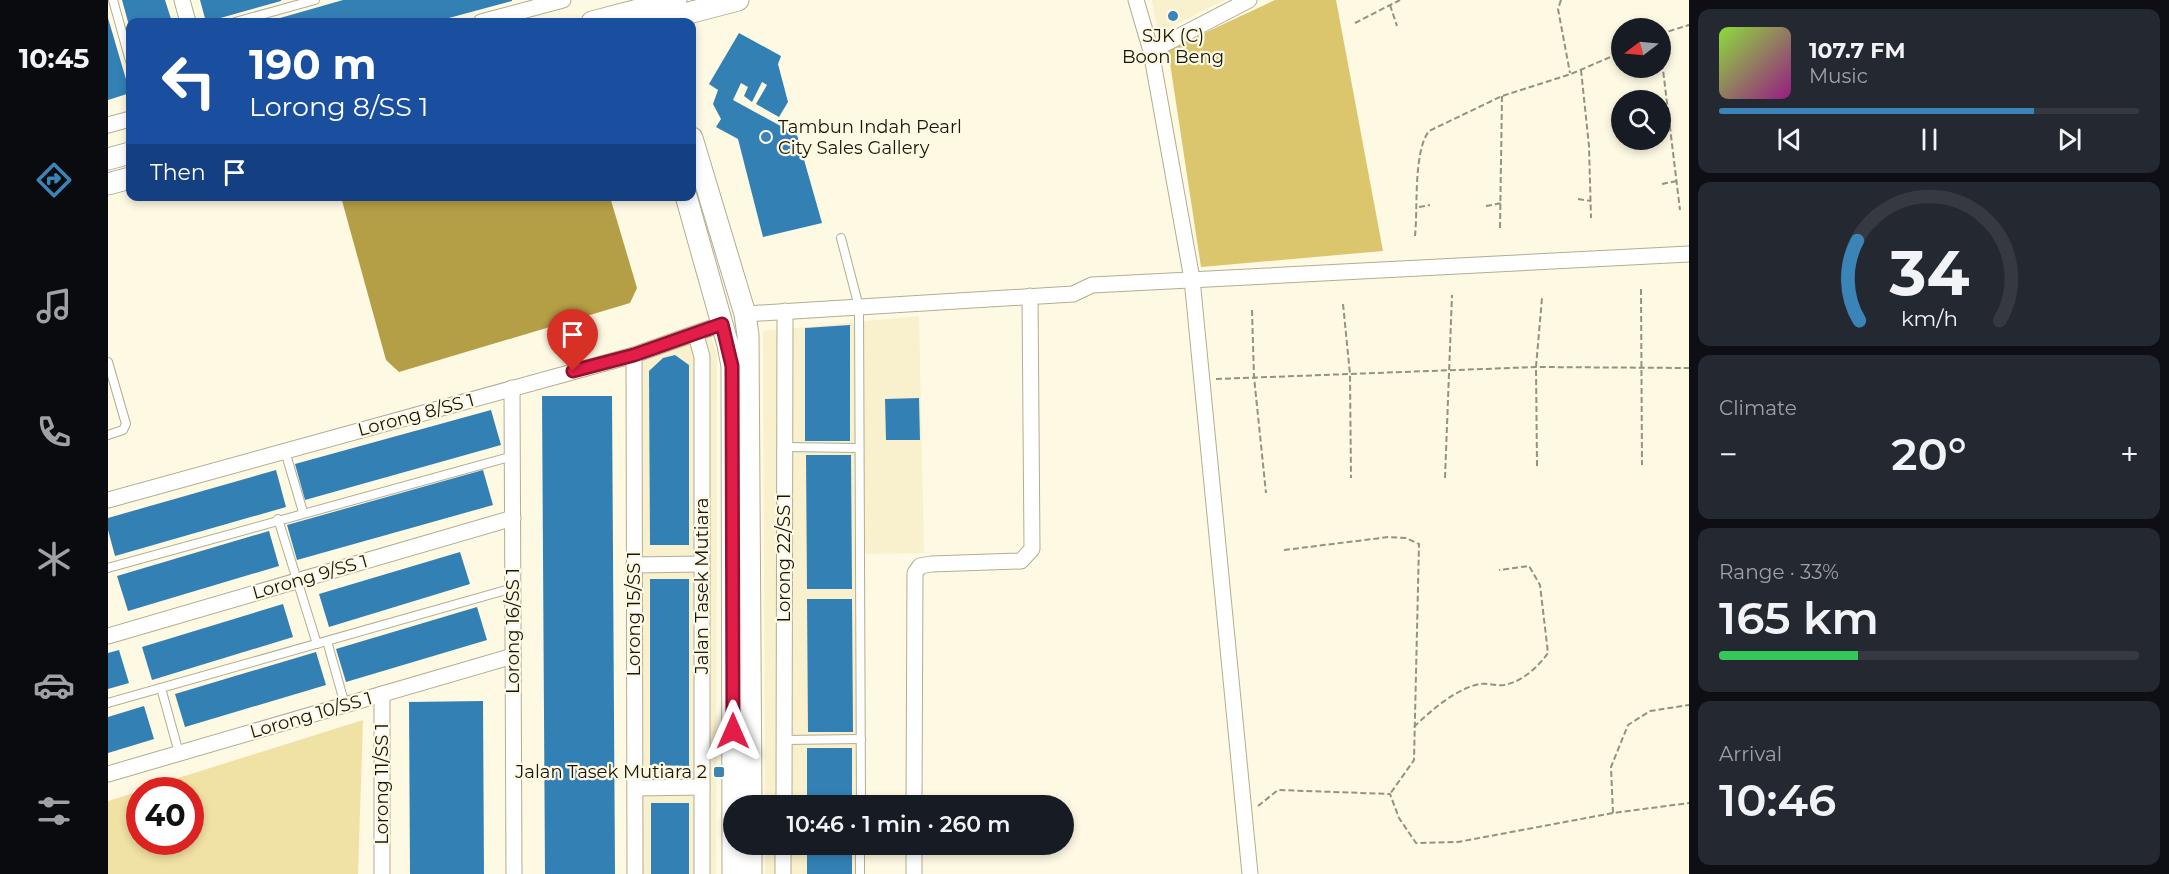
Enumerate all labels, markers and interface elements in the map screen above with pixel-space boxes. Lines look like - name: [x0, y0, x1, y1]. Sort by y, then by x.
- marker: SJK (C) Boon Beng: [1166, 9, 1180, 23]
- north arrow: [1611, 18, 1671, 78]
- map controls: [1611, 18, 1671, 150]
- place label: SJK (C) Boon Beng: [1122, 25, 1224, 68]
- text: 107.7 FM: [1809, 37, 1905, 64]
- text: 190 m: [249, 38, 377, 90]
- text: 10:45: [19, 42, 89, 75]
- icon: left: [150, 42, 228, 120]
- text: Music: [1809, 64, 1868, 88]
- text: Lorong 8/SS 1: [249, 90, 429, 123]
- button: search: [1611, 90, 1671, 150]
- place label: Tambun Indah Pearl City Sales Gallery: [778, 116, 962, 159]
- icon: previous: [1773, 123, 1806, 156]
- icon: pause: [1913, 123, 1946, 156]
- icon: next: [2053, 123, 2086, 156]
- marker: Tambun Indah Pearl City Sales Gallery: [759, 130, 773, 144]
- icon: arrive: [218, 156, 251, 189]
- icon: directions: [33, 159, 75, 201]
- text: Then: [150, 159, 206, 186]
- text: 34: [1888, 235, 1969, 311]
- icon: music: [33, 285, 75, 327]
- text: km/h: [1900, 305, 1958, 331]
- pin: [547, 309, 598, 371]
- icon: arrive: [556, 318, 589, 351]
- street label: Lorong 8/SS 1: [355, 389, 477, 441]
- text: Climate: [1719, 396, 1797, 420]
- icon: phone: [33, 411, 75, 453]
- text: 20°: [1891, 426, 1967, 481]
- text: −: [1719, 434, 1738, 474]
- text: +: [2120, 434, 2139, 474]
- street label: Lorong 22/SS 1: [773, 494, 795, 622]
- street label: Jalan Tasek Mutiara: [691, 498, 713, 675]
- icon: climate: [33, 538, 75, 580]
- street label: Lorong 9/SS 1: [250, 550, 370, 604]
- street label: Lorong 15/SS 1: [623, 552, 645, 676]
- text: Range · 33%: [1719, 560, 1839, 584]
- street label: Lorong 16/SS 1: [502, 568, 524, 694]
- text: 165 km: [1719, 590, 1879, 645]
- icon: car: [33, 664, 75, 706]
- street label: Lorong 10/SS 1: [247, 687, 375, 743]
- position arrow: [701, 699, 765, 763]
- street label: Lorong 11/SS 1: [371, 723, 393, 845]
- text: Arrival: [1719, 742, 1782, 766]
- place label: Jalan Tasek Mutiara 2: [514, 761, 707, 783]
- marker: Jalan Tasek Mutiara 2: [712, 765, 726, 779]
- text: 10:46: [1719, 772, 1836, 827]
- speed limit sign: 40: [126, 777, 204, 855]
- icon: filters: [33, 790, 75, 832]
- text: 10:46 · 1 min · 260 m: [787, 811, 1010, 838]

